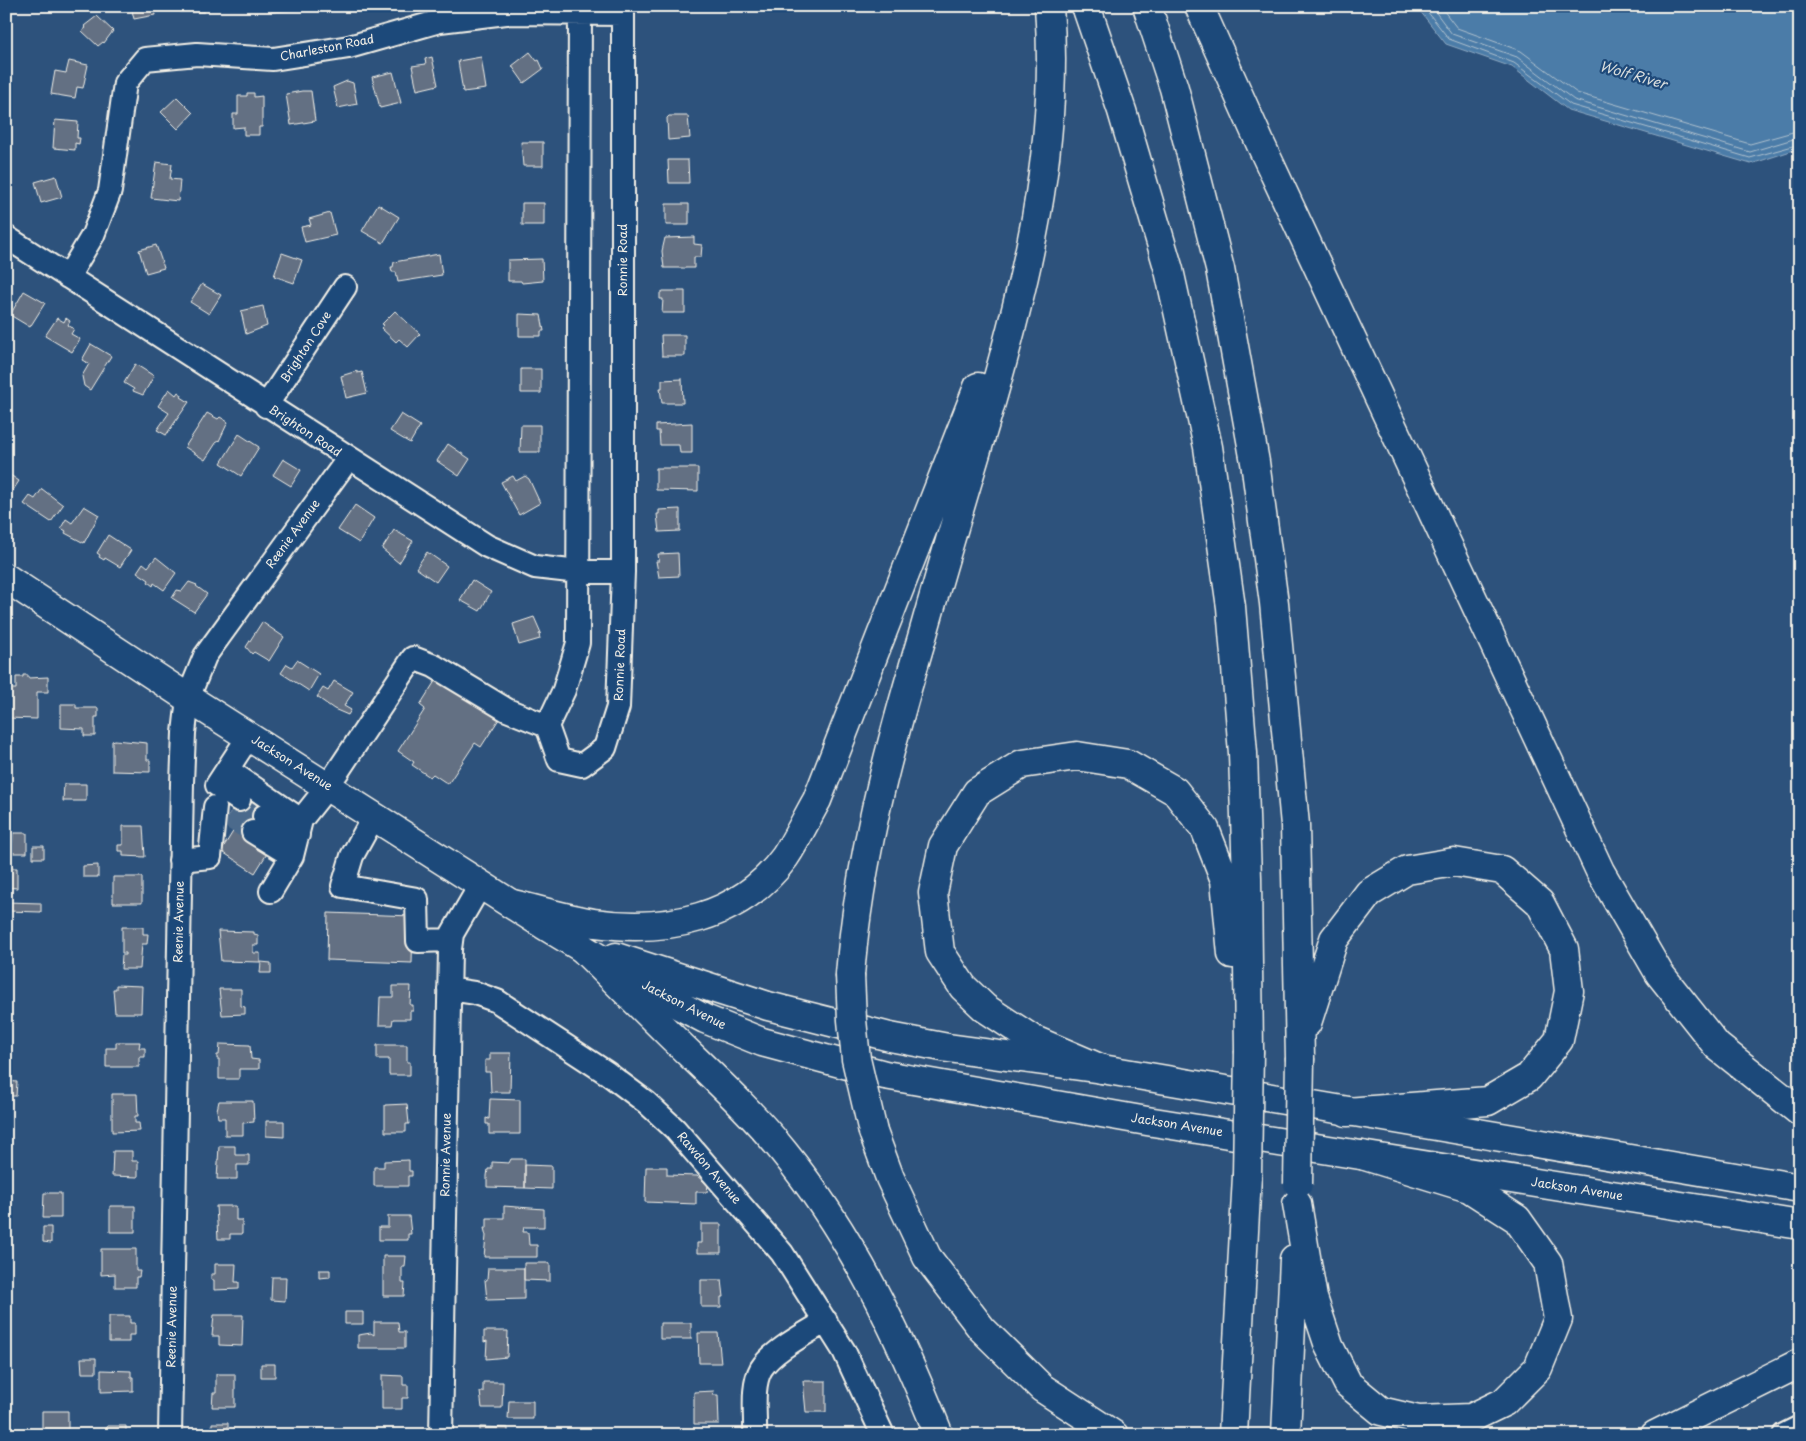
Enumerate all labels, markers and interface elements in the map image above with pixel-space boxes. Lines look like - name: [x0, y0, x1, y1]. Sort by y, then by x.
- street label: Charleston Road: [278, 29, 375, 65]
- water label: Wolf River: [1597, 55, 1671, 95]
- street label: Ronnie Road: [613, 224, 631, 296]
- street label: Brighton Cove: [275, 307, 335, 386]
- street label: Brighton Road: [265, 400, 346, 461]
- street label: Reenie Avenue: [261, 495, 324, 572]
- street label: Ronnie Road: [609, 628, 629, 701]
- street label: Jackson Avenue: [248, 730, 337, 795]
- street label: Reenie Avenue: [168, 880, 188, 963]
- street label: Jackson Avenue: [639, 975, 730, 1033]
- street label: Jackson Avenue: [1130, 1108, 1225, 1140]
- street label: Ronnie Avenue: [435, 1112, 455, 1197]
- street label: Rawdon Avenue: [673, 1127, 746, 1208]
- street label: Jackson Avenue: [1530, 1172, 1625, 1204]
- street label: Reenie Avenue: [161, 1285, 181, 1368]

